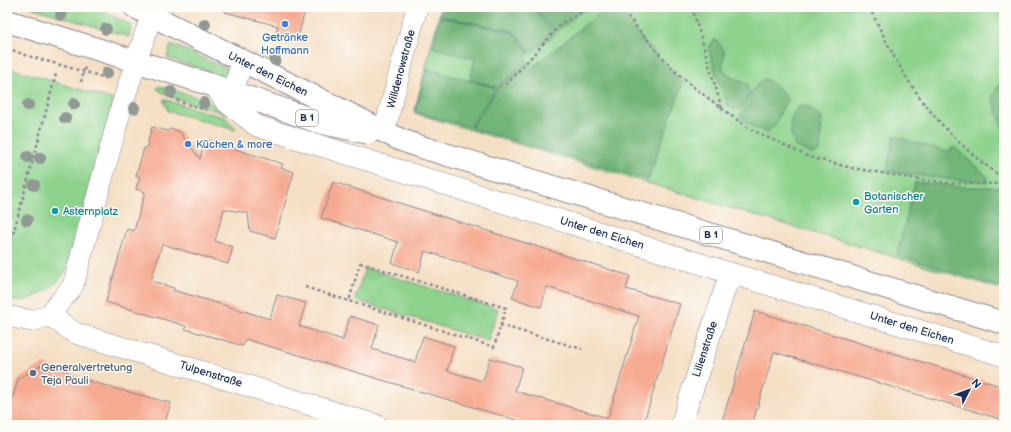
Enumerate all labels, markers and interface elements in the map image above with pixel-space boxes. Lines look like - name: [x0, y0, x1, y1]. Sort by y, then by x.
- marker: Getränke Hoffmann: [280, 19, 290, 29]
- street label: Willdenowstraße: [384, 28, 418, 110]
- place label: Getränke Hoffmann: [261, 31, 309, 57]
- street label: Unter den Eichen: [226, 49, 310, 99]
- road number: B 1: [296, 110, 318, 126]
- place label: Küchen & more: [196, 138, 273, 151]
- marker: Küchen & more: [183, 139, 193, 149]
- place label: Botanischer Garten: [864, 190, 925, 216]
- marker: Botanischer Garten: [851, 197, 861, 207]
- place label: Asternplatz: [63, 205, 119, 218]
- marker: Asternplatz: [50, 206, 60, 216]
- street label: Unter den Eichen: [558, 214, 646, 252]
- road number: B 1: [700, 227, 722, 243]
- street label: Unter den Eichen: [868, 309, 956, 347]
- street label: Lilienstraße: [690, 319, 720, 379]
- street label: Tulpenstraße: [178, 358, 244, 390]
- place label: Generalvertretung Teja Pauli: [41, 361, 132, 387]
- marker: Generalvertretung Teja Pauli: [28, 368, 38, 378]
- north arrow: [949, 370, 989, 410]
- text: N: [968, 376, 984, 391]

